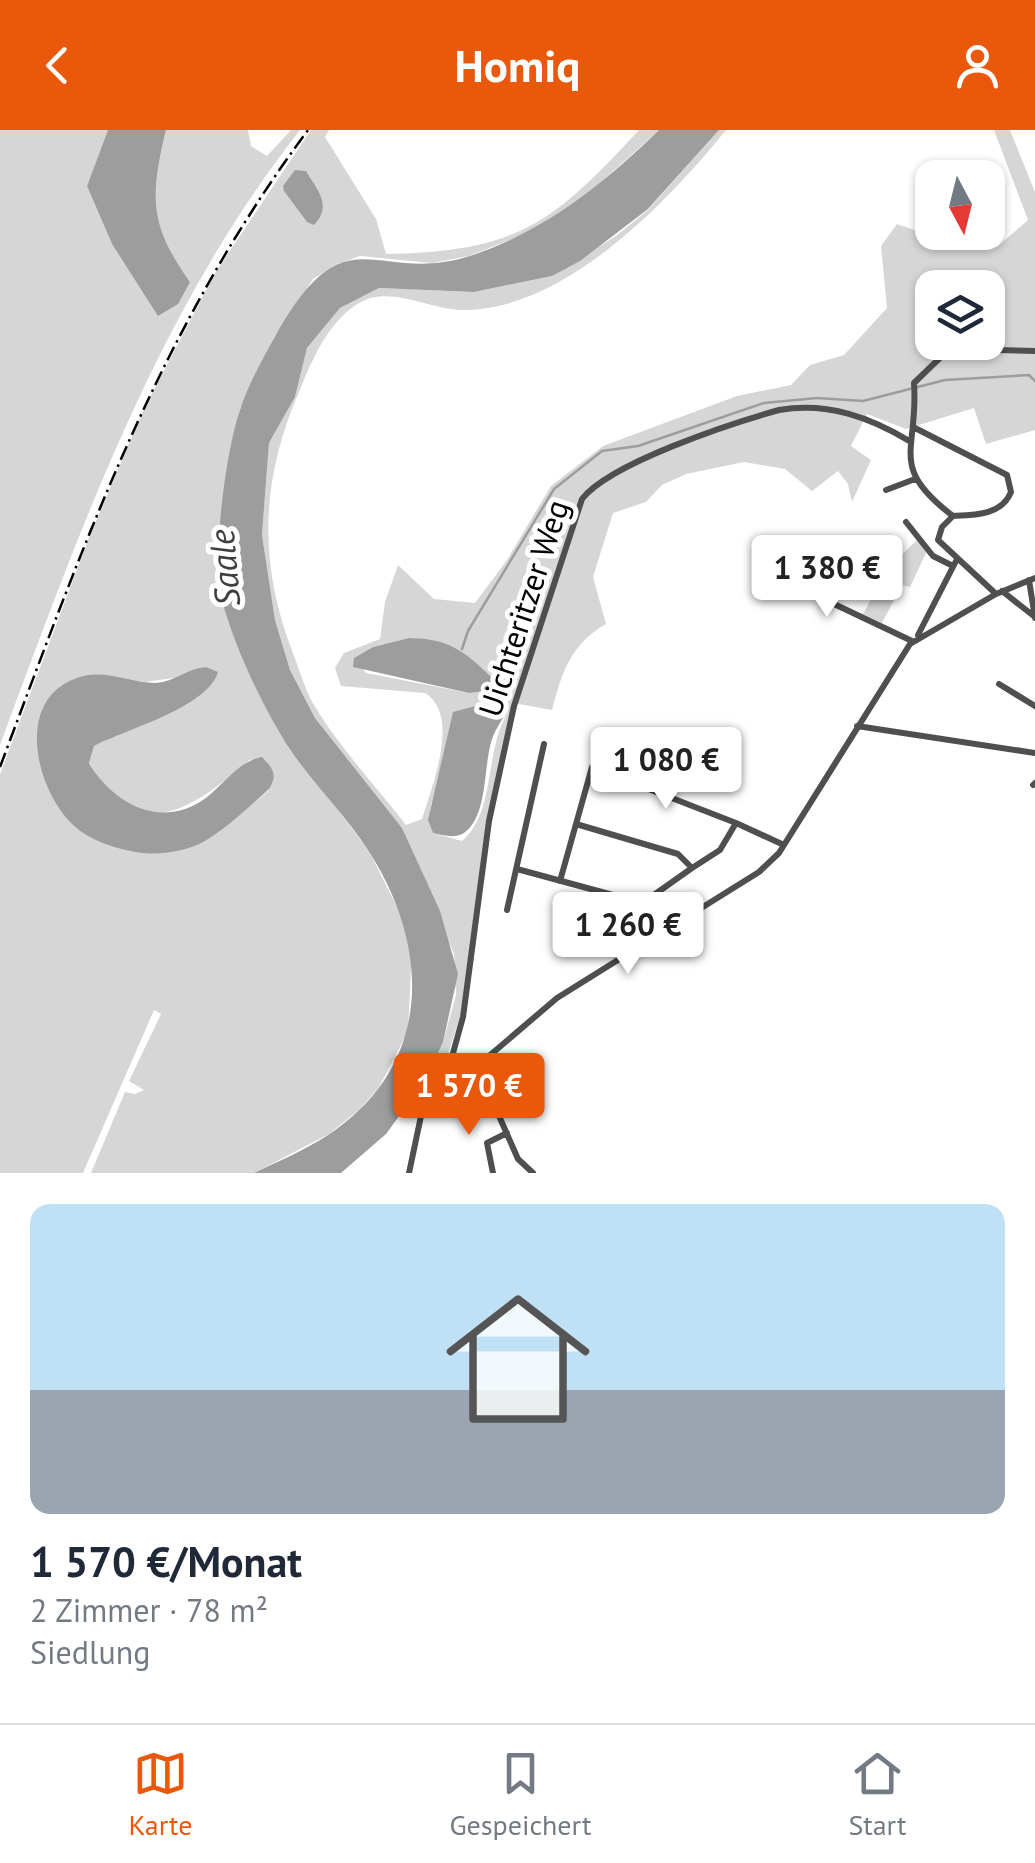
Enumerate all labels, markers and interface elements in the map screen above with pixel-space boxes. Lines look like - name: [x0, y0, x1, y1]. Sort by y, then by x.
- text: Homiq: [455, 36, 580, 94]
- icon: back: [30, 38, 85, 93]
- icon: person: [950, 38, 1005, 93]
- north arrow: [915, 160, 1005, 250]
- map controls: [915, 160, 1005, 360]
- button: layers: [915, 270, 1005, 360]
- street label: Uichteritzer Weg: [468, 494, 578, 722]
- water label: Saale: [198, 527, 250, 609]
- pin: 1 380 €: [735, 535, 919, 620]
- text: 1 380 €: [774, 546, 880, 588]
- pin: 1 080 €: [574, 727, 758, 812]
- text: 1 080 €: [613, 738, 719, 780]
- pin: 1 260 €: [536, 892, 720, 977]
- text: 1 260 €: [575, 903, 681, 945]
- pin: 1 570 €: [377, 1053, 561, 1138]
- text: 1 570 €: [416, 1064, 522, 1106]
- icon: home: [428, 1269, 608, 1449]
- text: 1 570 €/Monat: [30, 1534, 302, 1589]
- text: 2 Zimmer · 78 m²: [30, 1589, 268, 1631]
- text: Siedlung: [30, 1631, 150, 1673]
- tab: Karte: [128, 1746, 192, 1843]
- tab: Gespeichert: [449, 1746, 591, 1843]
- tab: Start: [848, 1746, 906, 1843]

